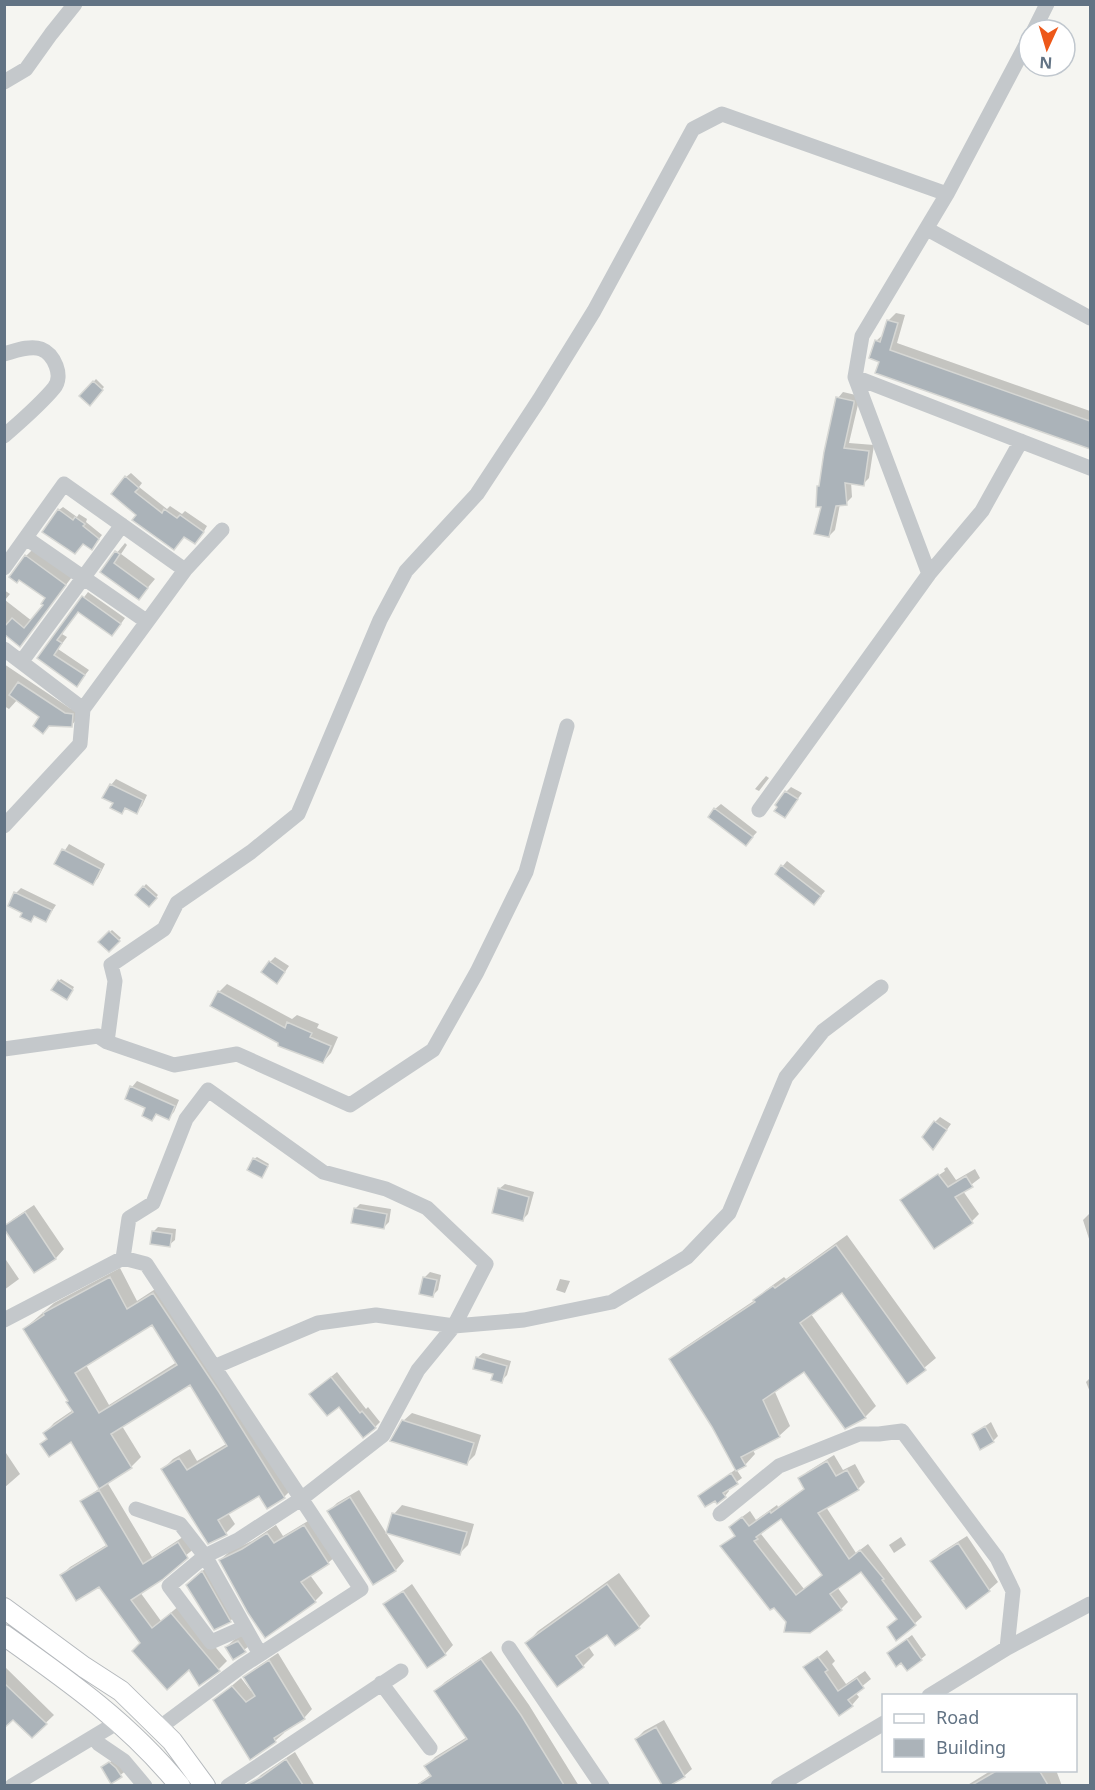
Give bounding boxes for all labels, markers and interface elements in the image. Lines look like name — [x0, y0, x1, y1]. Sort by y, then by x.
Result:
north arrow — [1017, 18, 1077, 78]
text: N — [1039, 52, 1053, 74]
legend — [882, 1694, 1077, 1772]
text: Road — [936, 1705, 979, 1729]
text: Building — [936, 1735, 1006, 1759]

